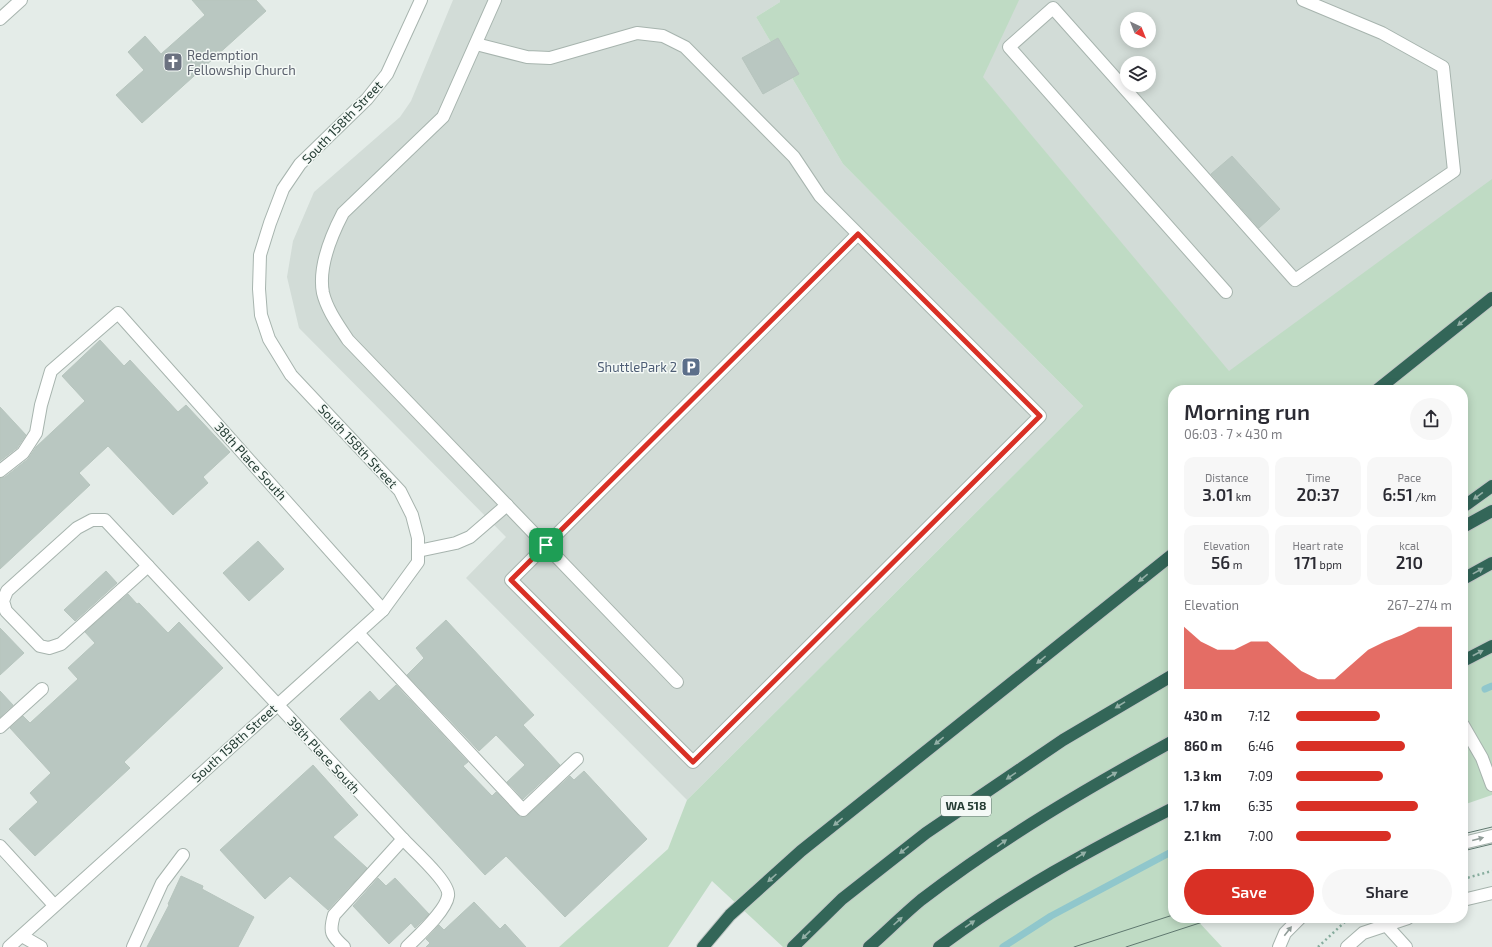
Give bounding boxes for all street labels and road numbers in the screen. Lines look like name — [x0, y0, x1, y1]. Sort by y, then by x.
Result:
street label: South 158th Street — [298, 77, 386, 167]
street label: South 158th Street — [315, 401, 401, 491]
street label: 38th Place South — [212, 419, 290, 503]
street label: South 158th Street — [188, 701, 280, 785]
street label: 39th Place South — [284, 713, 364, 797]
road number: WA 518 — [941, 796, 991, 816]

